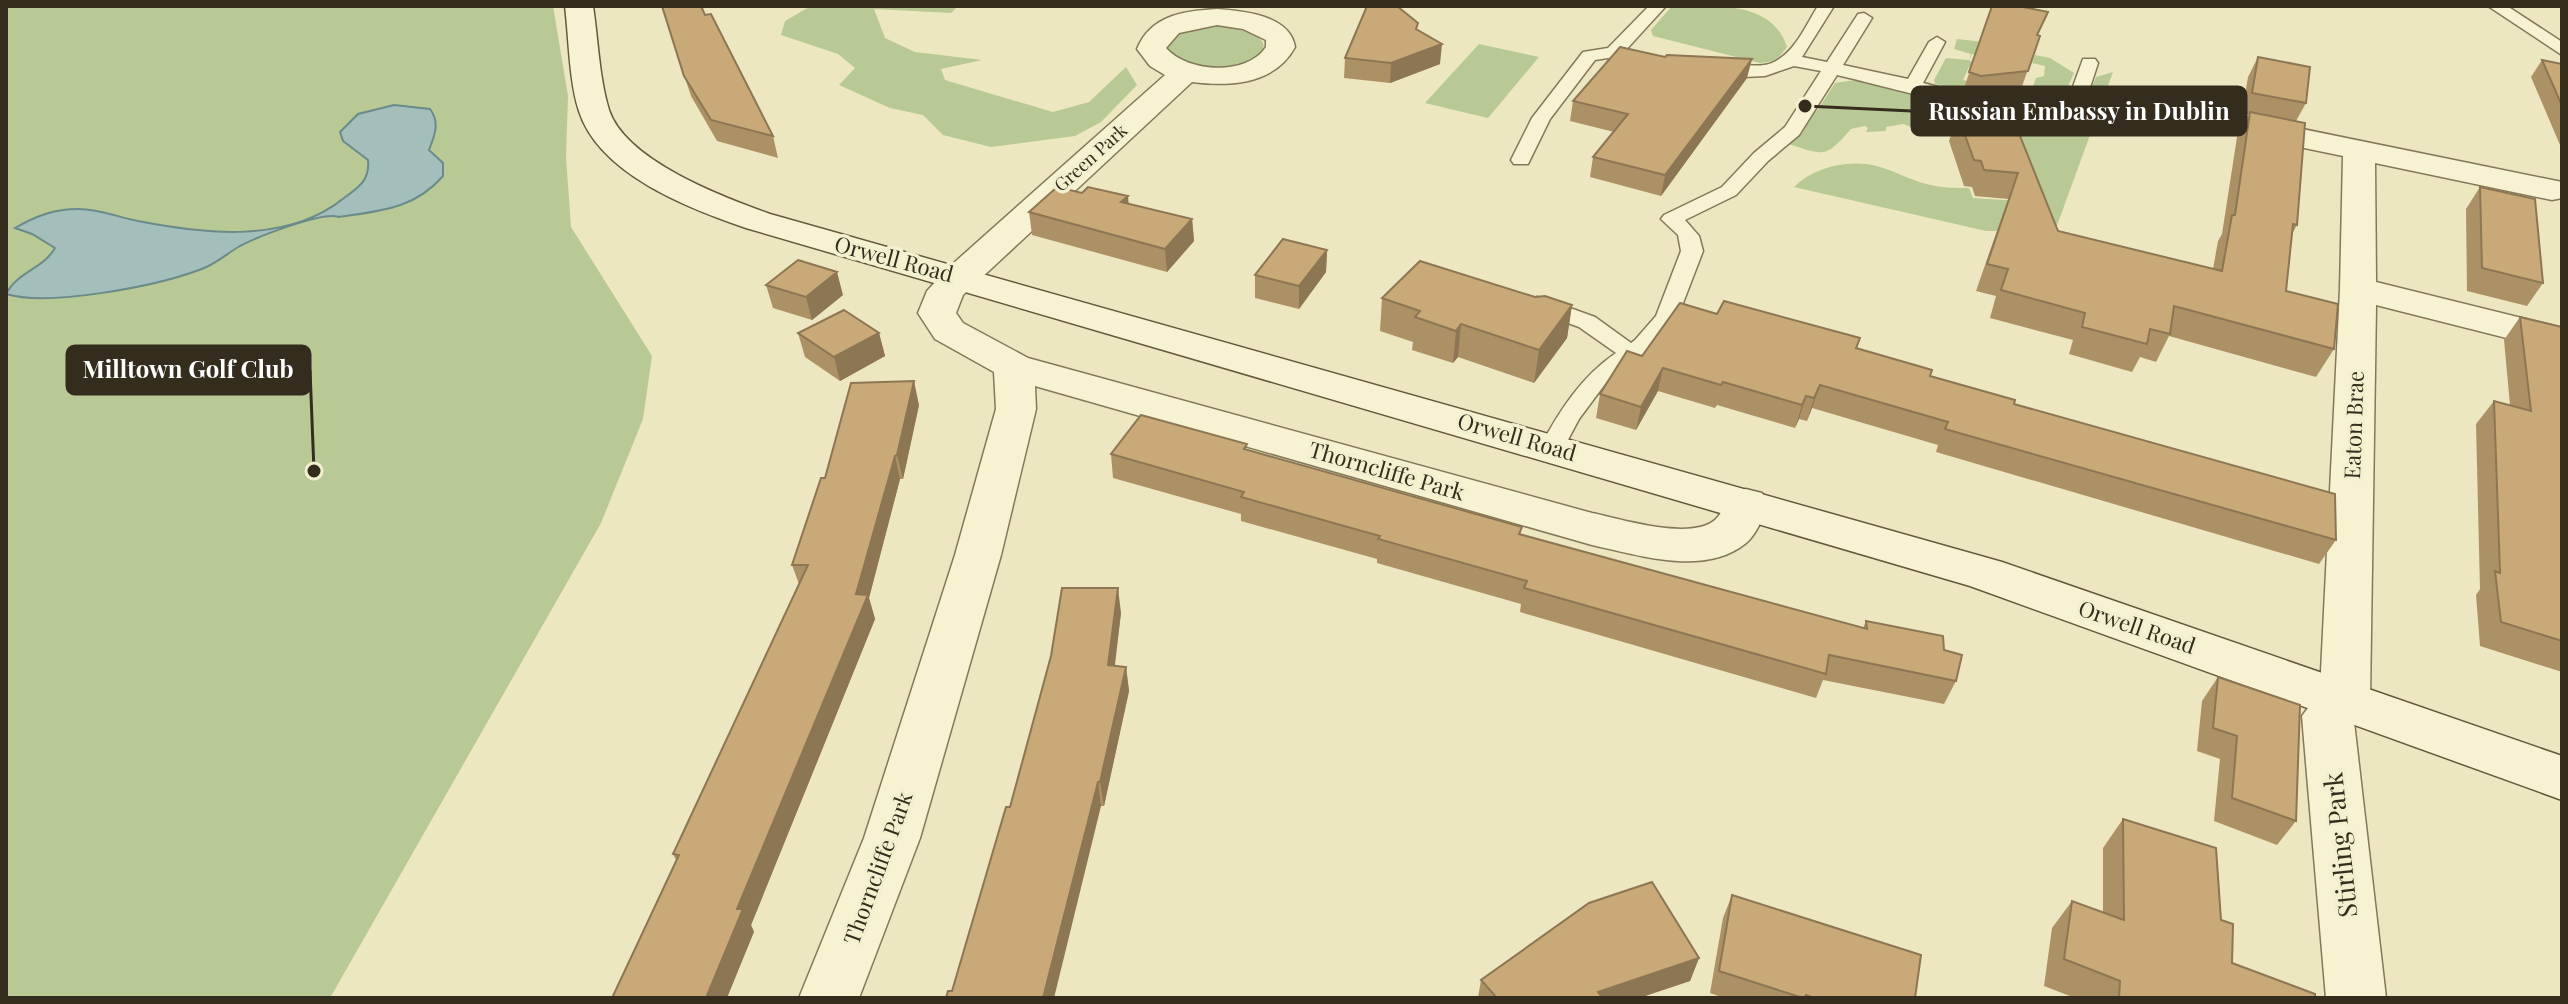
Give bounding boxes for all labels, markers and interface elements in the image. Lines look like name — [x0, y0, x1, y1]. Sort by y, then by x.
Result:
callout: Russian Embassy in Dublin — [1912, 87, 2246, 135]
text: Russian Embassy in Dublin — [1928, 94, 2230, 126]
street label: Green Park — [1049, 118, 1132, 197]
street label: Orwell Road — [831, 228, 957, 288]
callout: Milltown Golf Club — [67, 346, 310, 394]
text: Milltown Golf Club — [82, 352, 294, 384]
street label: Eaton Brae — [2336, 370, 2370, 480]
street label: Orwell Road — [1454, 405, 1580, 467]
street label: Thorncliffe Park — [1306, 433, 1469, 507]
street label: Orwell Road — [2075, 592, 2200, 660]
street label: Stirling Park — [2314, 770, 2365, 919]
street label: Thorncliffe Park — [835, 787, 919, 948]

